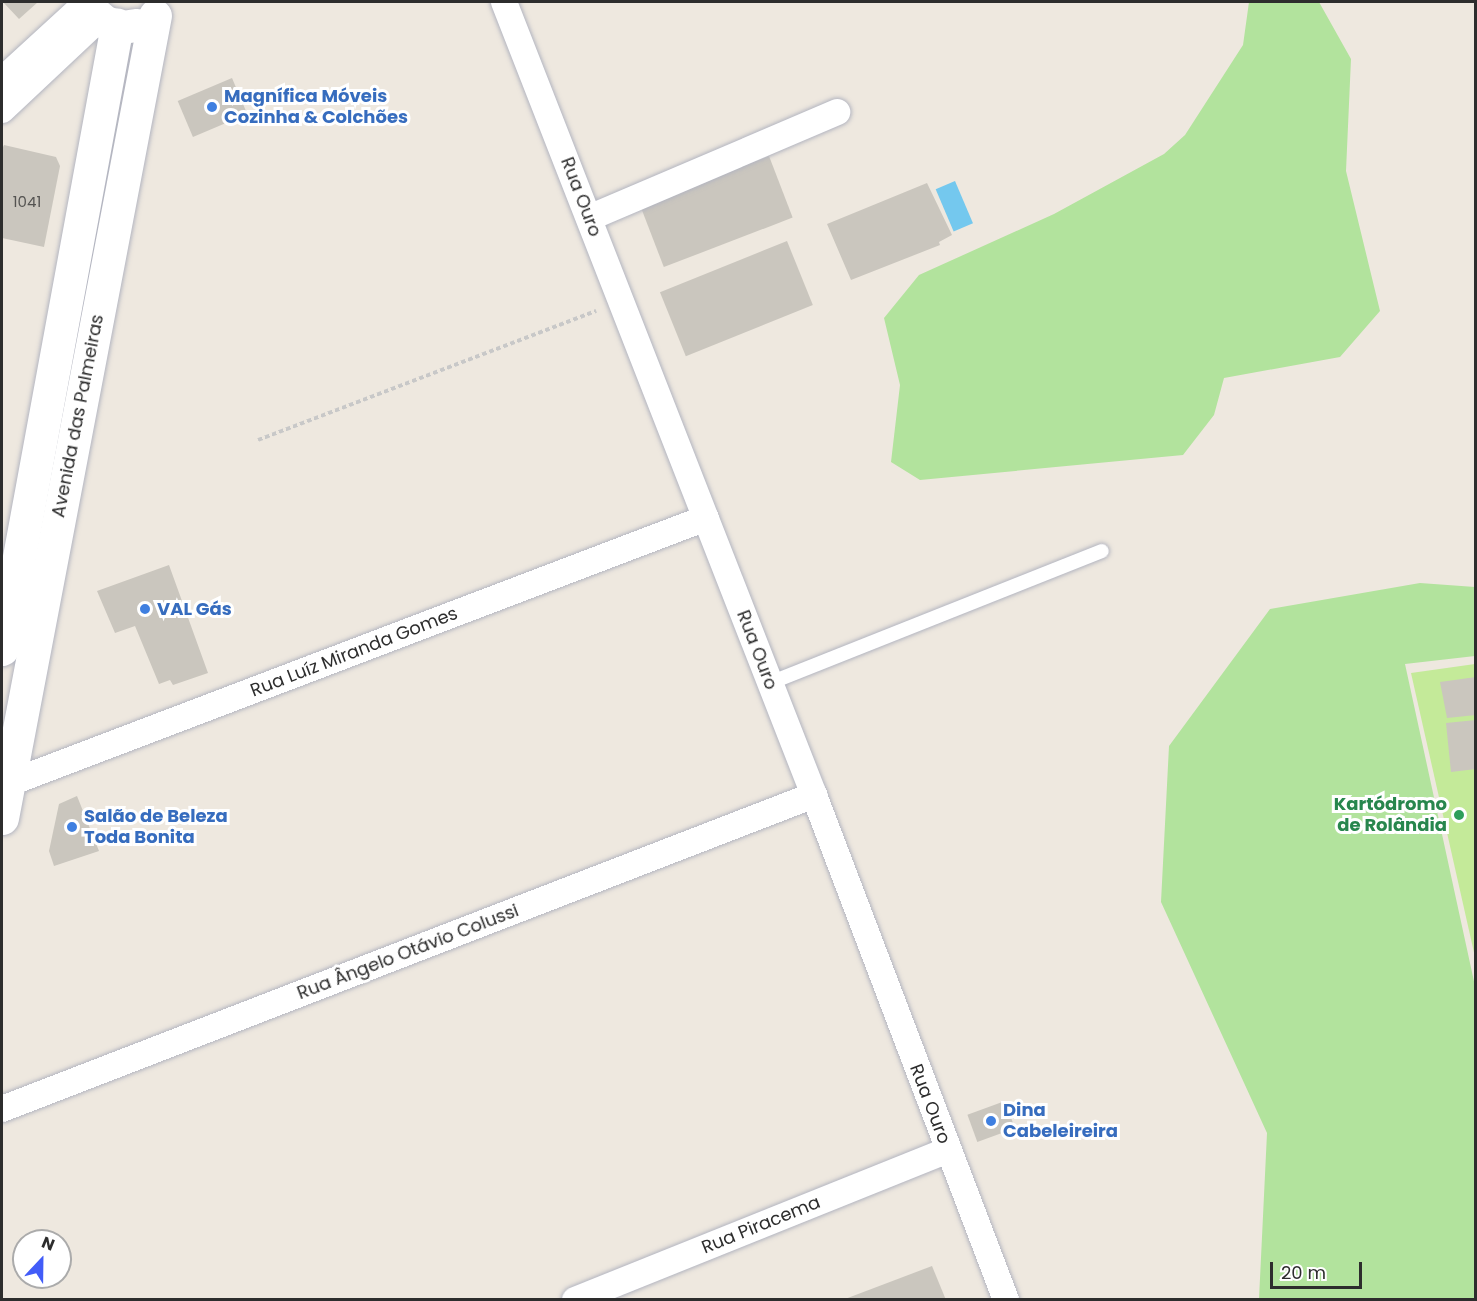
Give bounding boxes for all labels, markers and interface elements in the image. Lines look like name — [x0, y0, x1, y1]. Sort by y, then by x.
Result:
place label: Magnífica Móveis Cozinha & Colchões — [224, 86, 408, 128]
marker: Magnífica Móveis Cozinha & Colchões — [205, 100, 219, 114]
street label: Rua Ouro — [556, 154, 606, 240]
house number: 1041 — [13, 193, 41, 211]
street label: Avenida das Palmeiras — [48, 313, 108, 519]
place label: VAL Gás — [157, 598, 232, 620]
marker: VAL Gás — [138, 602, 152, 616]
street label: Rua Luíz Miranda Gomes — [247, 602, 461, 702]
street label: Rua Ouro — [732, 607, 782, 693]
place label: Kartódromo de Rolândia — [1334, 794, 1447, 836]
place label: Salão de Beleza Toda Bonita — [84, 806, 228, 848]
marker: Kartódromo de Rolândia — [1452, 808, 1466, 822]
marker: Salão de Beleza Toda Bonita — [65, 820, 79, 834]
street label: Rua Ângelo Otávio Colussi — [294, 900, 522, 1004]
street label: Rua Ouro — [905, 1061, 955, 1147]
place label: Dina Cabeleireira — [1003, 1100, 1118, 1142]
marker: Dina Cabeleireira — [984, 1114, 998, 1128]
street label: Rua Piracema — [699, 1191, 823, 1259]
north arrow — [12, 1229, 72, 1289]
text: N — [38, 1231, 58, 1257]
scale bar — [1273, 1250, 1364, 1288]
text: 20 m — [1281, 1260, 1326, 1285]

